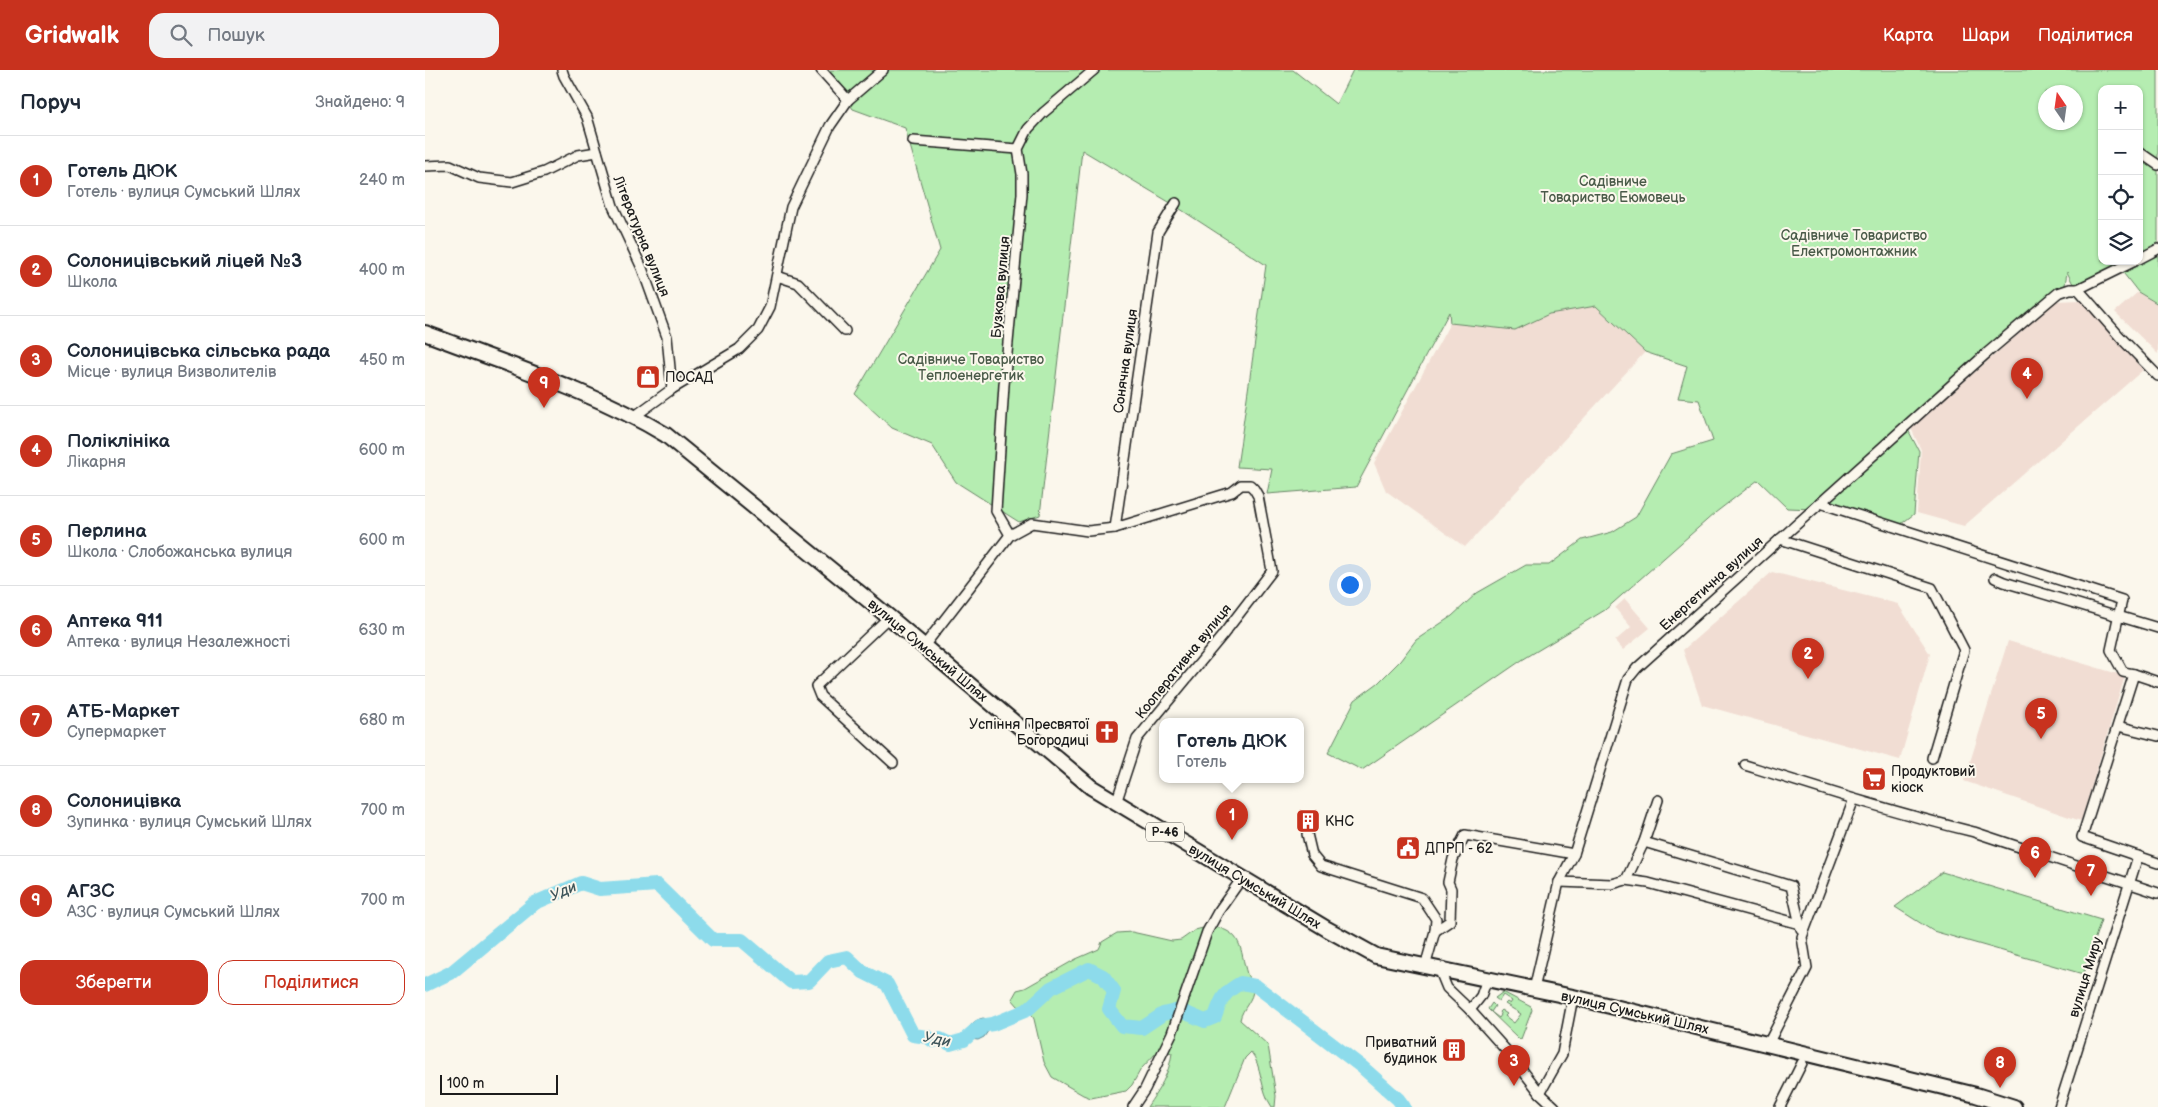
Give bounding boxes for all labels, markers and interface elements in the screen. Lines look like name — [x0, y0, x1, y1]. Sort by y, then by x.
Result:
search box — [149, 13, 499, 58]
text: Gridwalk — [25, 21, 119, 50]
icon: search — [167, 21, 195, 49]
text: Пошук — [207, 24, 265, 47]
text: Карта — [1883, 25, 1933, 46]
text: Шари — [1961, 25, 2010, 46]
text: Поділитися — [2038, 25, 2133, 46]
north arrow — [2038, 85, 2083, 130]
map controls — [2098, 85, 2143, 265]
button: + — [2098, 85, 2143, 130]
text: Поруч — [20, 90, 81, 115]
text: Знайдено: 9 — [315, 93, 405, 112]
button: − — [2098, 130, 2143, 175]
text: Готель ДЮК — [67, 160, 177, 183]
text: 1 — [33, 171, 39, 190]
text: 240 m — [359, 171, 405, 190]
street label: Літературна вулиця — [609, 172, 674, 299]
park label: Садівниче Товариство Еюмовець — [1541, 173, 1686, 206]
button: locate — [2098, 175, 2143, 220]
text: Готель · вулиця Сумський Шлях — [67, 183, 300, 202]
button: layers — [2098, 220, 2143, 265]
park label: Садівниче Товариство Електромонтажник — [1781, 227, 1927, 260]
street label: Бузкова вулиця — [988, 235, 1013, 339]
text: Солоницівський ліцей №3 — [67, 250, 302, 273]
text: 2 — [31, 261, 41, 280]
text: 400 m — [359, 261, 405, 280]
text: Школа — [67, 273, 117, 292]
street label: Сонячна вулиця — [1110, 308, 1141, 414]
text: Солоницівська сільська рада — [67, 340, 330, 363]
text: 3 — [31, 351, 41, 370]
text: 450 m — [359, 351, 405, 370]
park label: Садівниче Товариство Теплоенергетик — [898, 351, 1044, 384]
pin: 4 — [2011, 358, 2043, 399]
text: Місце · вулиця Визволителів — [67, 363, 276, 382]
shop icon: ПОСАД — [635, 364, 661, 390]
pin: 9 — [528, 367, 560, 408]
place label: ПОСАД — [665, 369, 713, 386]
text: Поліклініка — [67, 430, 170, 453]
text: 4 — [31, 441, 41, 460]
text: 600 m — [359, 441, 405, 460]
text: Лікарня — [67, 453, 126, 472]
text: Перлина — [67, 520, 146, 543]
text: 5 — [31, 531, 41, 550]
text: 600 m — [359, 531, 405, 550]
street label: Енергетична вулиця — [1656, 532, 1767, 634]
text: Школа · Слобожанська вулиця — [67, 543, 292, 562]
your location — [1337, 572, 1363, 598]
street label: вулиця Сумський Шлях — [864, 595, 991, 706]
street label: Кооперативна вулиця — [1132, 600, 1235, 722]
text: Аптека 911 — [67, 610, 163, 633]
text: 6 — [31, 621, 41, 640]
text: 630 m — [358, 621, 405, 640]
text: Аптека · вулиця Незалежності — [67, 633, 291, 652]
pin: 2 — [1792, 638, 1824, 679]
pin: 5 — [2025, 698, 2057, 739]
text: АТБ-Маркет — [67, 700, 180, 723]
text: 7 — [32, 711, 40, 730]
text: 680 m — [359, 711, 405, 730]
place label: Успіння Пресвятої Богородиці — [969, 716, 1090, 749]
popup — [1159, 718, 1304, 783]
church icon: Успіння Пресвятої Богородиці — [1094, 719, 1120, 745]
text: Супермаркет — [67, 723, 166, 742]
text: Готель ДЮК — [1176, 730, 1287, 753]
text: Готель — [1176, 753, 1227, 772]
place label: Продуктовий кіоск — [1891, 763, 1975, 796]
supermarket icon: Продуктовий кіоск — [1861, 766, 1887, 792]
text: Солоницівка — [67, 790, 181, 813]
pin: 1 — [1216, 799, 1248, 840]
text: 8 — [31, 801, 41, 820]
text: 700 m — [361, 801, 405, 820]
building icon: КНС — [1295, 808, 1321, 834]
text: Зупинка · вулиця Сумський Шлях — [67, 813, 312, 832]
place label: КНС — [1325, 813, 1354, 830]
road number: Р-46 — [1146, 822, 1184, 842]
public building icon: ДПРП - 62 — [1395, 835, 1421, 861]
pin: 6 — [2019, 837, 2051, 878]
street label: вулиця Сумський Шлях — [1186, 840, 1324, 933]
place label: ДПРП - 62 — [1425, 840, 1494, 857]
pin: 7 — [2075, 855, 2107, 896]
water label: Уди — [547, 877, 580, 906]
text: АГЗС — [67, 880, 114, 903]
text: 9 — [31, 891, 41, 910]
text: 700 m — [361, 891, 405, 910]
text: АЗС · вулиця Сумський Шлях — [67, 903, 280, 922]
street label: вулиця Миру — [2065, 934, 2106, 1019]
button: Зберегти — [20, 960, 208, 1005]
button: Поділитися — [218, 960, 405, 1005]
street label: вулиця Сумський Шлях — [1559, 987, 1711, 1038]
water label: Уди — [922, 1028, 953, 1052]
place label: Приватний будинок — [1365, 1034, 1438, 1067]
building icon: Приватний будинок — [1441, 1037, 1467, 1063]
pin: 3 — [1498, 1045, 1530, 1086]
pin: 8 — [1984, 1047, 2016, 1088]
scale bar — [440, 1072, 557, 1095]
text: 100 m — [447, 1075, 484, 1092]

